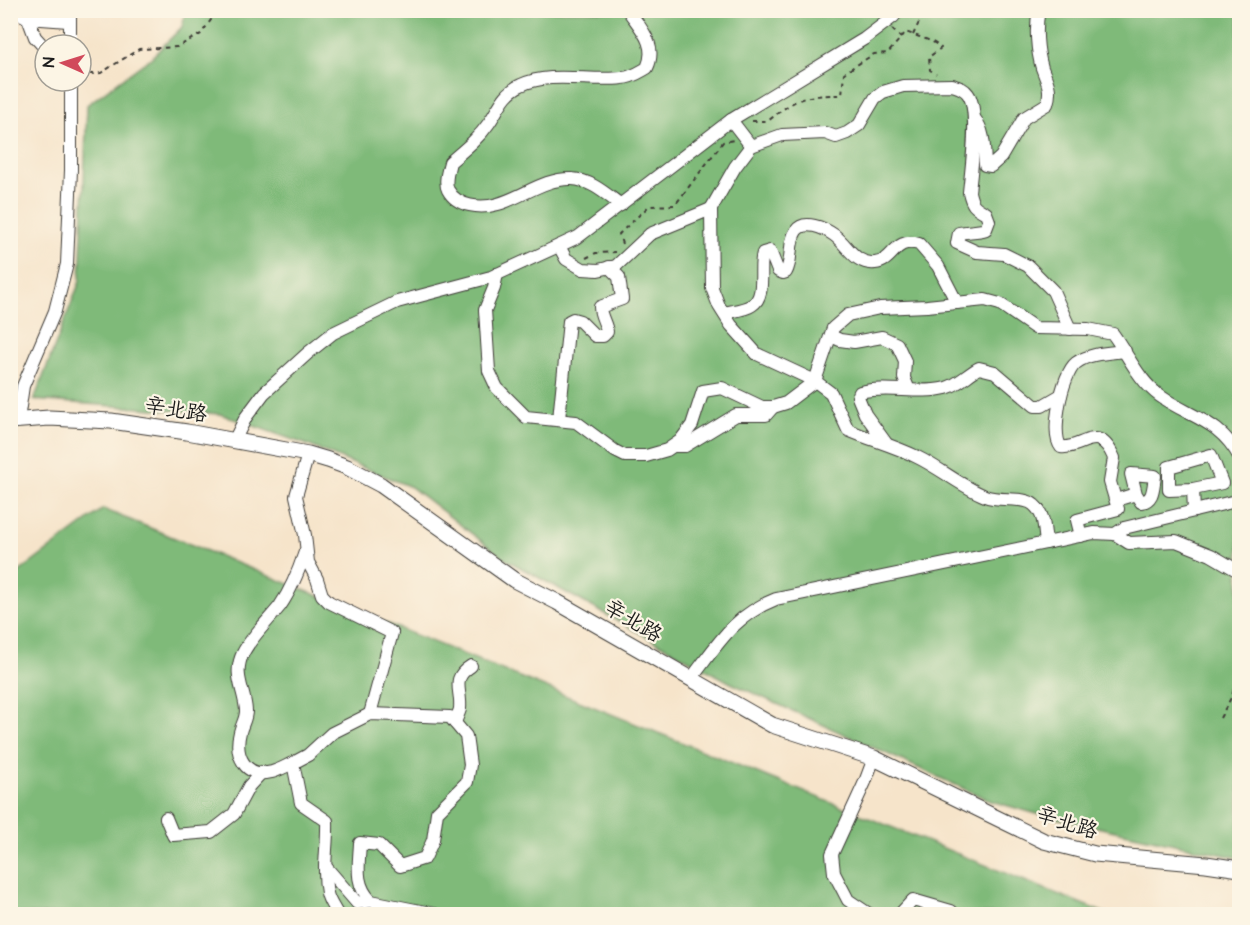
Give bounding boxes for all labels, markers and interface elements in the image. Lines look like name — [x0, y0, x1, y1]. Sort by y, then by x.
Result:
north arrow — [33, 33, 93, 93]
text: N — [38, 57, 60, 68]
street label: 辛北路 — [143, 391, 209, 429]
street label: 辛北路 — [598, 593, 668, 649]
street label: 辛北路 — [1033, 800, 1101, 846]

